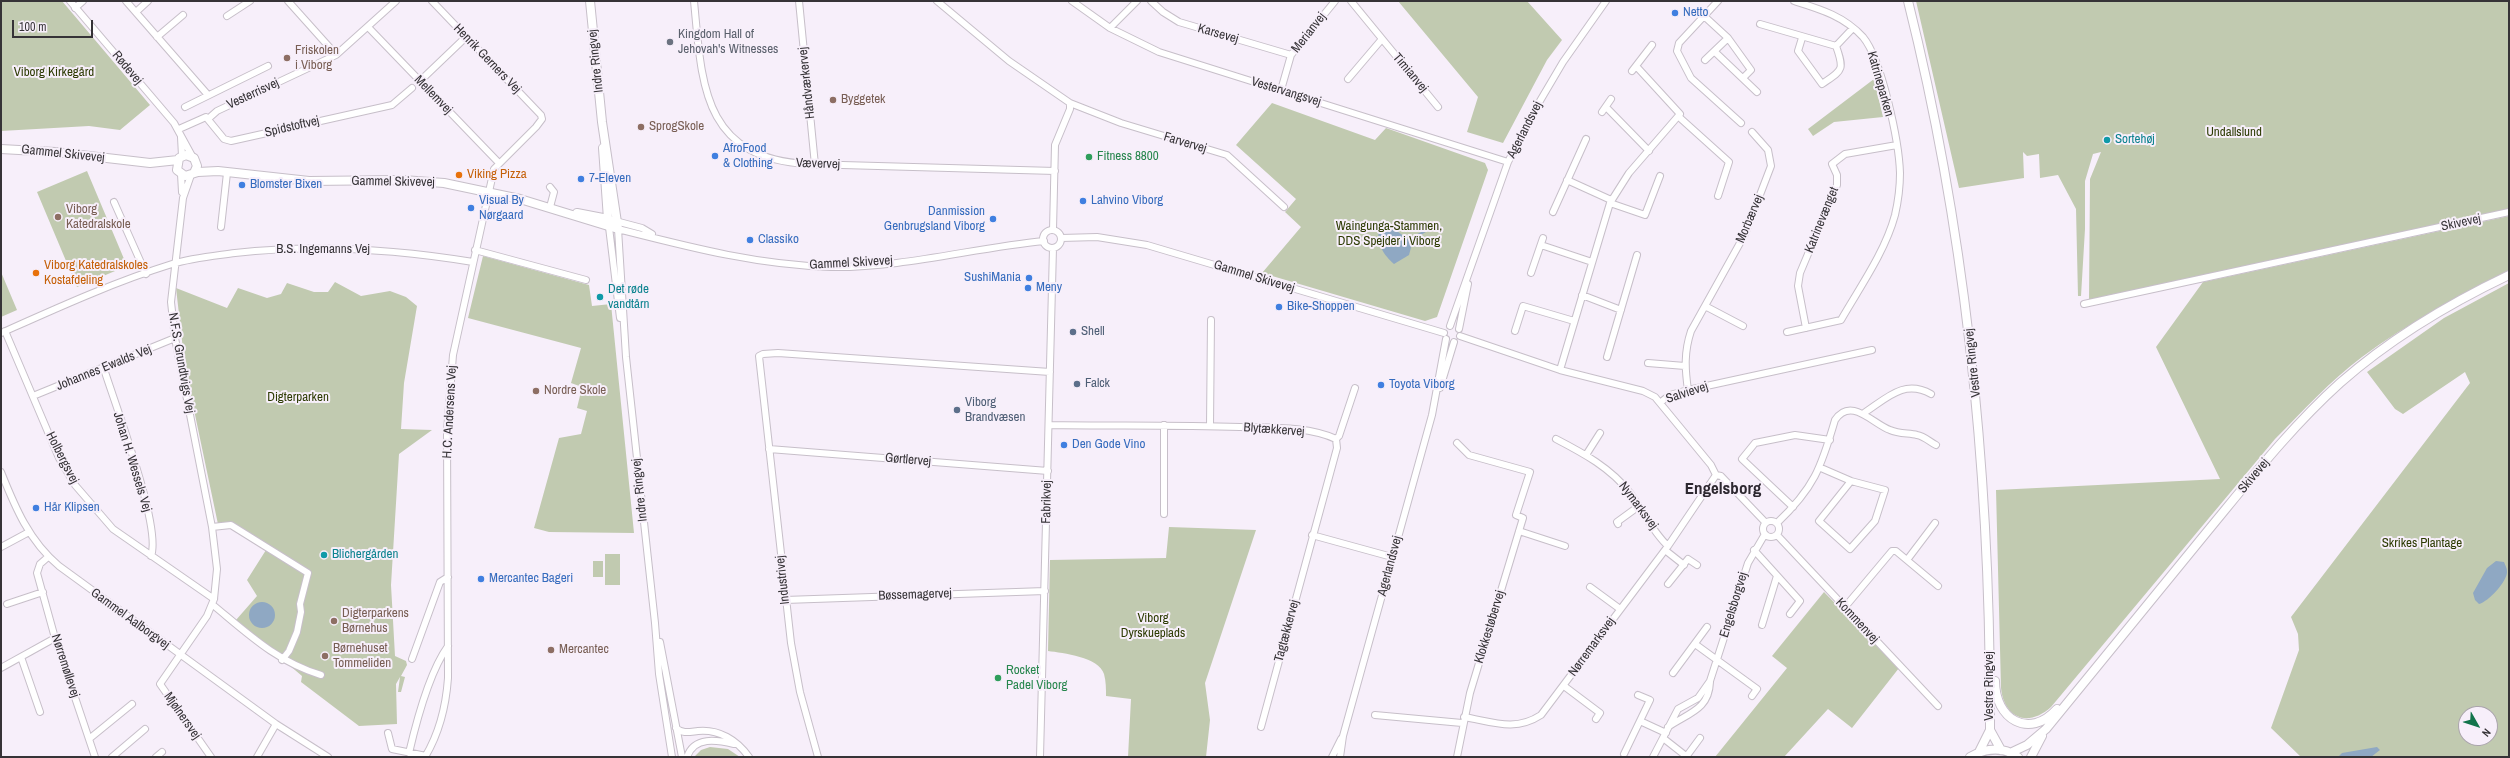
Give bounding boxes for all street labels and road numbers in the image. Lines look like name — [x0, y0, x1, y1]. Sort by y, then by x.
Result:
street label: Merianvej — [1288, 10, 1330, 56]
street label: Henrik Gerners Vej — [450, 21, 524, 97]
street label: Karsevej — [1196, 21, 1240, 47]
street label: Indre Ringvej — [585, 29, 607, 93]
street label: Håndværkervej — [795, 46, 819, 120]
street label: Rødevej — [108, 48, 146, 88]
street label: Timianvej — [1389, 50, 1431, 96]
street label: Katrineparken — [1863, 50, 1897, 118]
street label: Mellemvej — [411, 72, 455, 118]
street label: Vestervangsvej — [1249, 74, 1323, 110]
street label: Vesterrisvej — [224, 75, 282, 113]
street label: Agerlandsvej — [1504, 99, 1546, 161]
street label: Spidstoftvej — [263, 113, 321, 141]
street label: Farvervej — [1162, 129, 1208, 157]
street label: Gammel Skivevej — [21, 142, 105, 166]
street label: Vævervej — [796, 155, 840, 173]
street label: Gammel Skivevej — [351, 173, 435, 191]
street label: Katrinevænget — [1802, 185, 1842, 255]
street label: Morbærvej — [1733, 193, 1767, 245]
street label: Skivevej — [2440, 211, 2482, 235]
street label: B.S. Ingemanns Vej — [276, 242, 370, 258]
street label: Gammel Skivevej — [809, 253, 893, 273]
street label: Gammel Skivevej — [1212, 257, 1296, 297]
street label: N.F.S. Grundtvigs Vej — [164, 311, 198, 415]
street label: Vestre Ringvej — [1962, 328, 1984, 398]
street label: Johannes Ewalds Vej — [54, 342, 154, 394]
street label: H.C. Andersens Vej — [440, 365, 460, 459]
street label: Salvievej — [1664, 379, 1710, 407]
street label: Johan H. Wessels Vej — [109, 410, 155, 514]
street label: Blytækkervej — [1243, 420, 1305, 440]
street label: Holbergsvej — [42, 429, 82, 487]
street label: Gørtlervej — [884, 450, 932, 470]
street label: Skivevej — [2235, 456, 2273, 496]
street label: Indre Ringvej — [629, 458, 651, 522]
street label: Nymarksvej — [1615, 479, 1661, 533]
street label: Fabrikvej — [1039, 480, 1055, 524]
street label: Agerlandsvej — [1374, 534, 1406, 598]
street label: Industrivej — [773, 555, 793, 605]
street label: Engelsborgvej — [1717, 570, 1751, 640]
street label: Gammel Aalborgvej — [88, 585, 172, 653]
street label: Bøssemagervej — [878, 586, 952, 604]
street label: Klokkestøbervej — [1472, 589, 1508, 665]
street label: Kommenvej — [1832, 595, 1882, 647]
street label: Tagtækkervej — [1271, 598, 1303, 664]
street label: Nørremarksvej — [1565, 614, 1619, 680]
street label: Nørremøllevej — [47, 632, 83, 700]
street label: Vestre Ringvej — [1982, 651, 1998, 721]
street label: Mjølnersvej — [160, 689, 204, 743]

